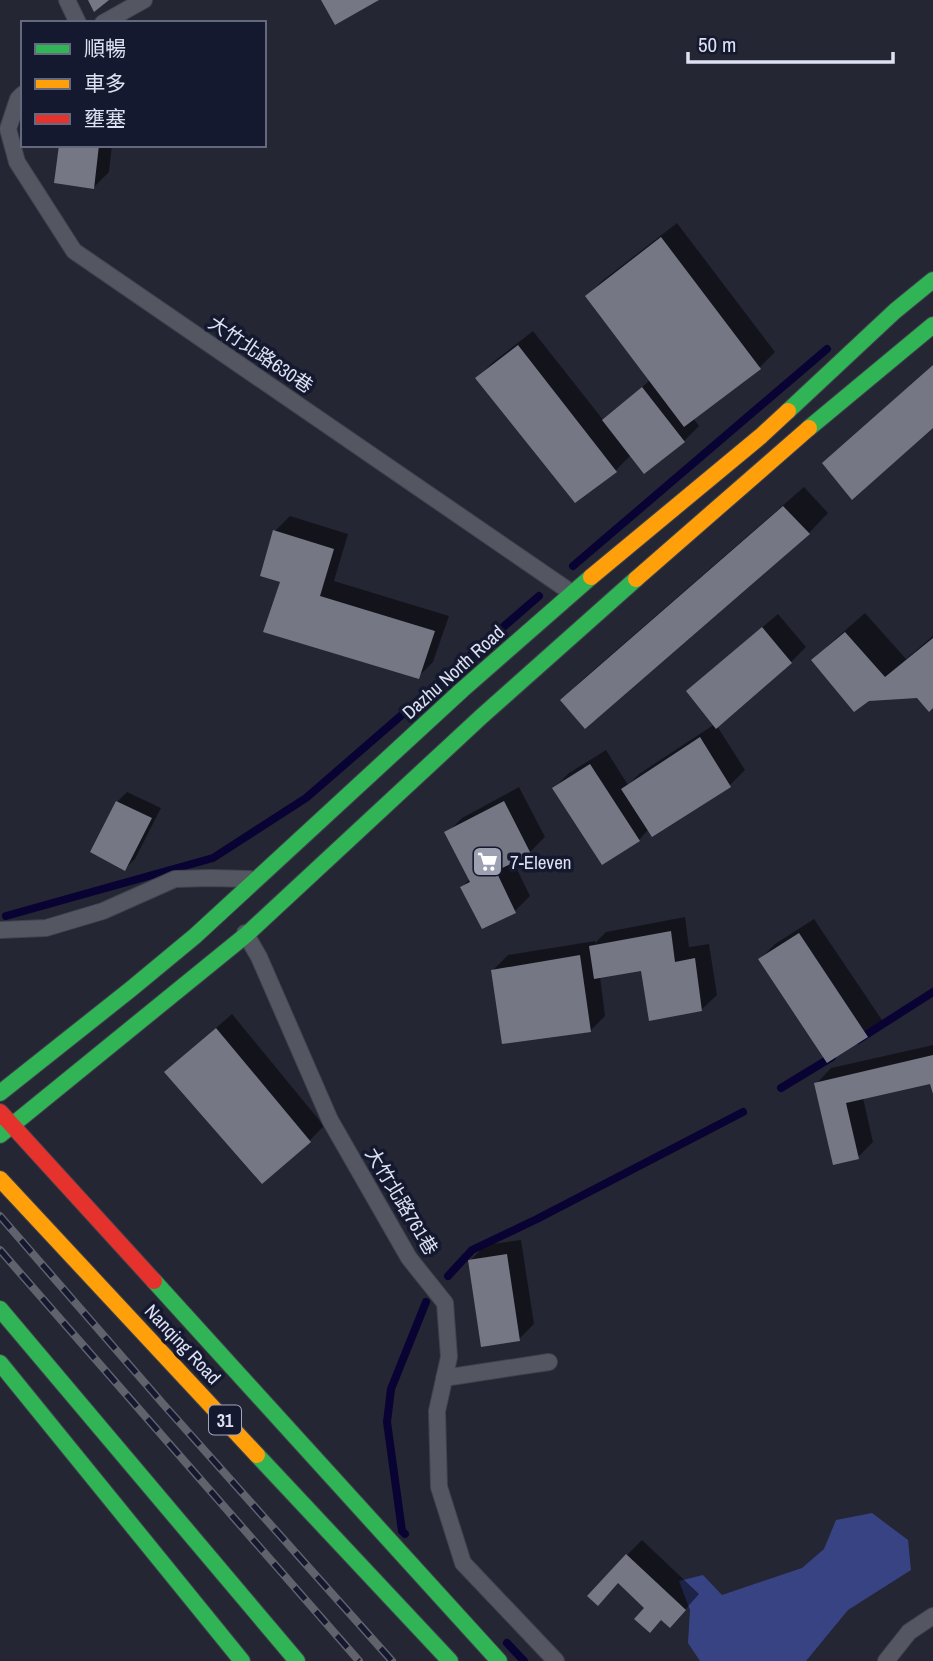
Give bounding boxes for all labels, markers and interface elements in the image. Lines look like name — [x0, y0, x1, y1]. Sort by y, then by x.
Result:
legend — [21, 21, 266, 147]
scale bar — [688, 21, 893, 65]
text: 50 m — [698, 30, 736, 59]
text: 順暢 — [84, 34, 126, 63]
text: 車多 — [84, 69, 126, 98]
text: 壅塞 — [84, 104, 126, 133]
street label: 大竹北路630巷 — [204, 309, 318, 399]
street label: Dazhu North Road — [396, 619, 510, 725]
supermarket icon: 7-Eleven — [470, 845, 504, 879]
place label: 7-Eleven — [510, 849, 571, 875]
street label: 大竹北路761巷 — [360, 1142, 444, 1260]
street label: Nanqing Road — [139, 1298, 227, 1390]
road number: 31 — [209, 1406, 241, 1434]

